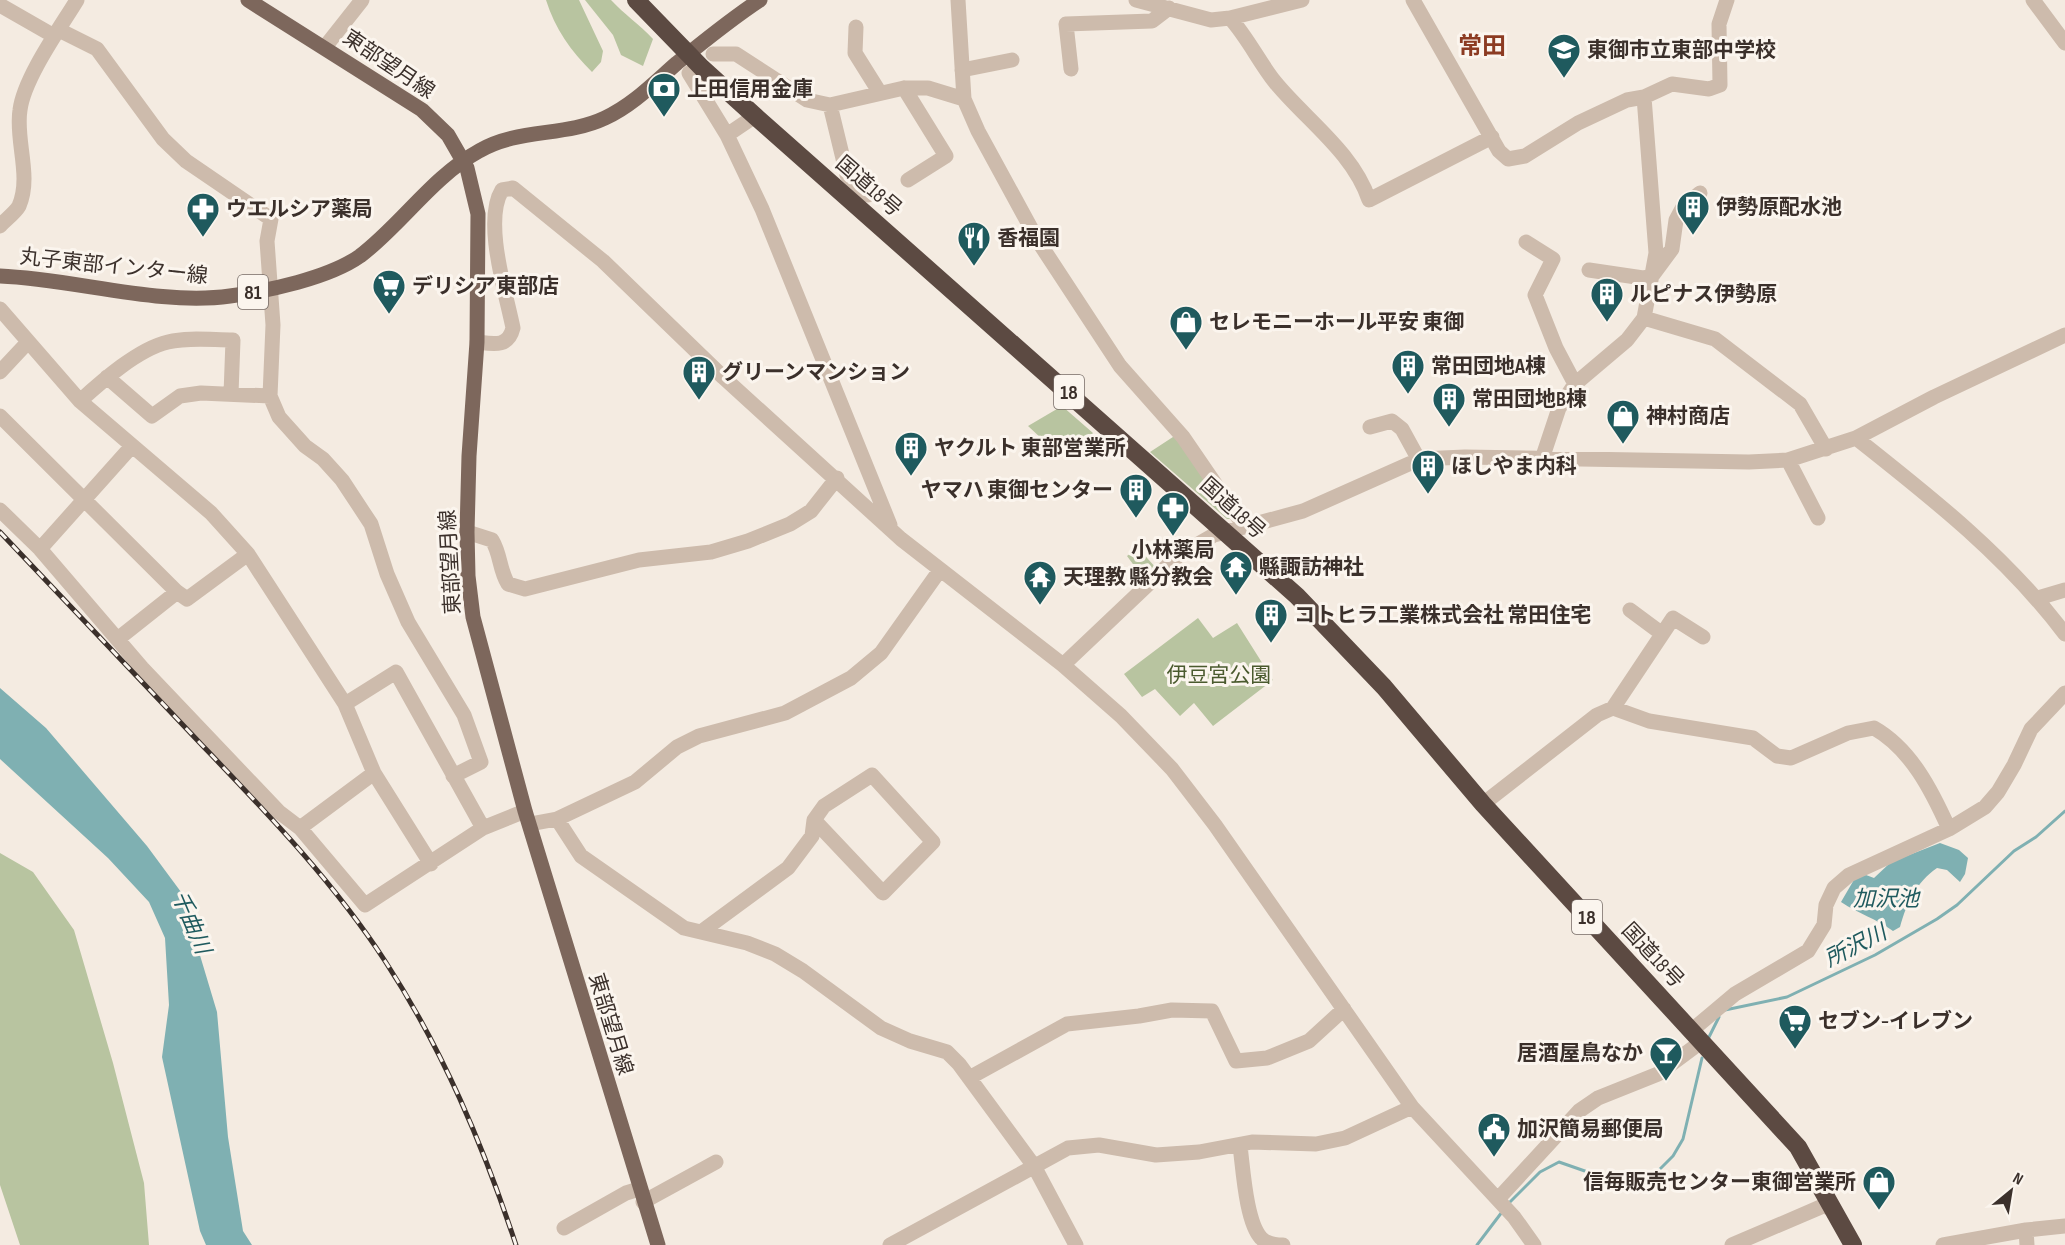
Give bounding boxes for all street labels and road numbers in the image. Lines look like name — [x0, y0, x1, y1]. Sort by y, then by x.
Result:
street label: 東部望月線 — [338, 25, 439, 104]
street label: 国道18号 — [830, 151, 907, 222]
street label: 丸子東部インター線 — [19, 244, 209, 289]
road number: 81 — [238, 275, 268, 309]
road number: 18 — [1054, 375, 1084, 409]
street label: 国道18号 — [1195, 472, 1271, 544]
street label: 東部望月線 — [435, 509, 466, 615]
road number: 18 — [1572, 900, 1602, 934]
street label: 国道18号 — [1616, 918, 1689, 993]
street label: 東部望月線 — [583, 970, 638, 1078]

